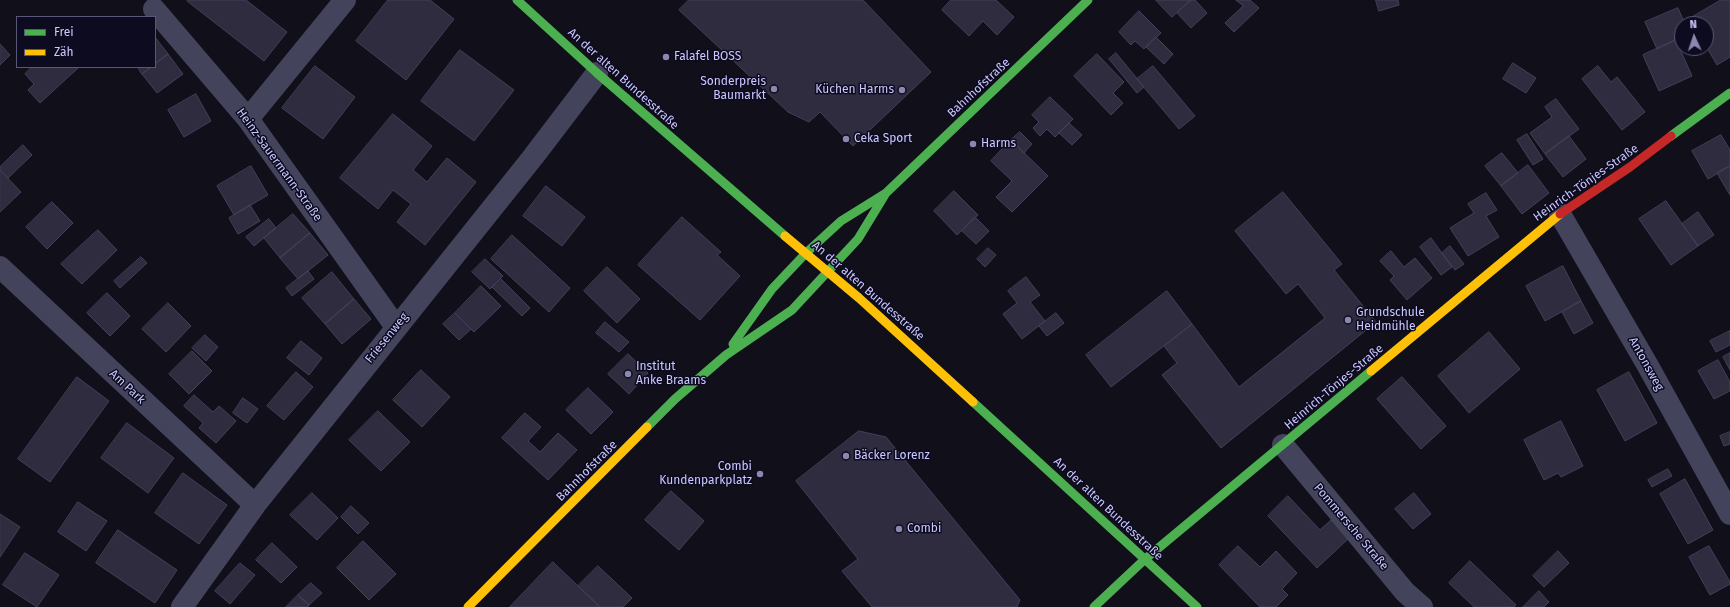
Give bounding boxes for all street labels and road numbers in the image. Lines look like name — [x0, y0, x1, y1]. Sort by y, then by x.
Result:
street label: An der alten Bundesstraße — [565, 25, 681, 133]
street label: Bahnhofstraße — [945, 55, 1013, 121]
street label: Heinz-Sauermann-Straße — [233, 106, 325, 224]
street label: Heinrich-Tönjes-Straße — [1531, 141, 1641, 225]
street label: An der alten Bundesstraße — [809, 238, 927, 344]
street label: Friesenweg — [362, 310, 412, 366]
street label: Antonsweg — [1625, 335, 1667, 393]
street label: Heinrich-Tönjes-Straße — [1282, 341, 1386, 433]
street label: Am Park — [106, 367, 148, 407]
street label: Bahnhofstraße — [554, 438, 620, 504]
street label: An der alten Bundesstraße — [1050, 455, 1166, 563]
street label: Pommersche Straße — [1311, 481, 1391, 573]

